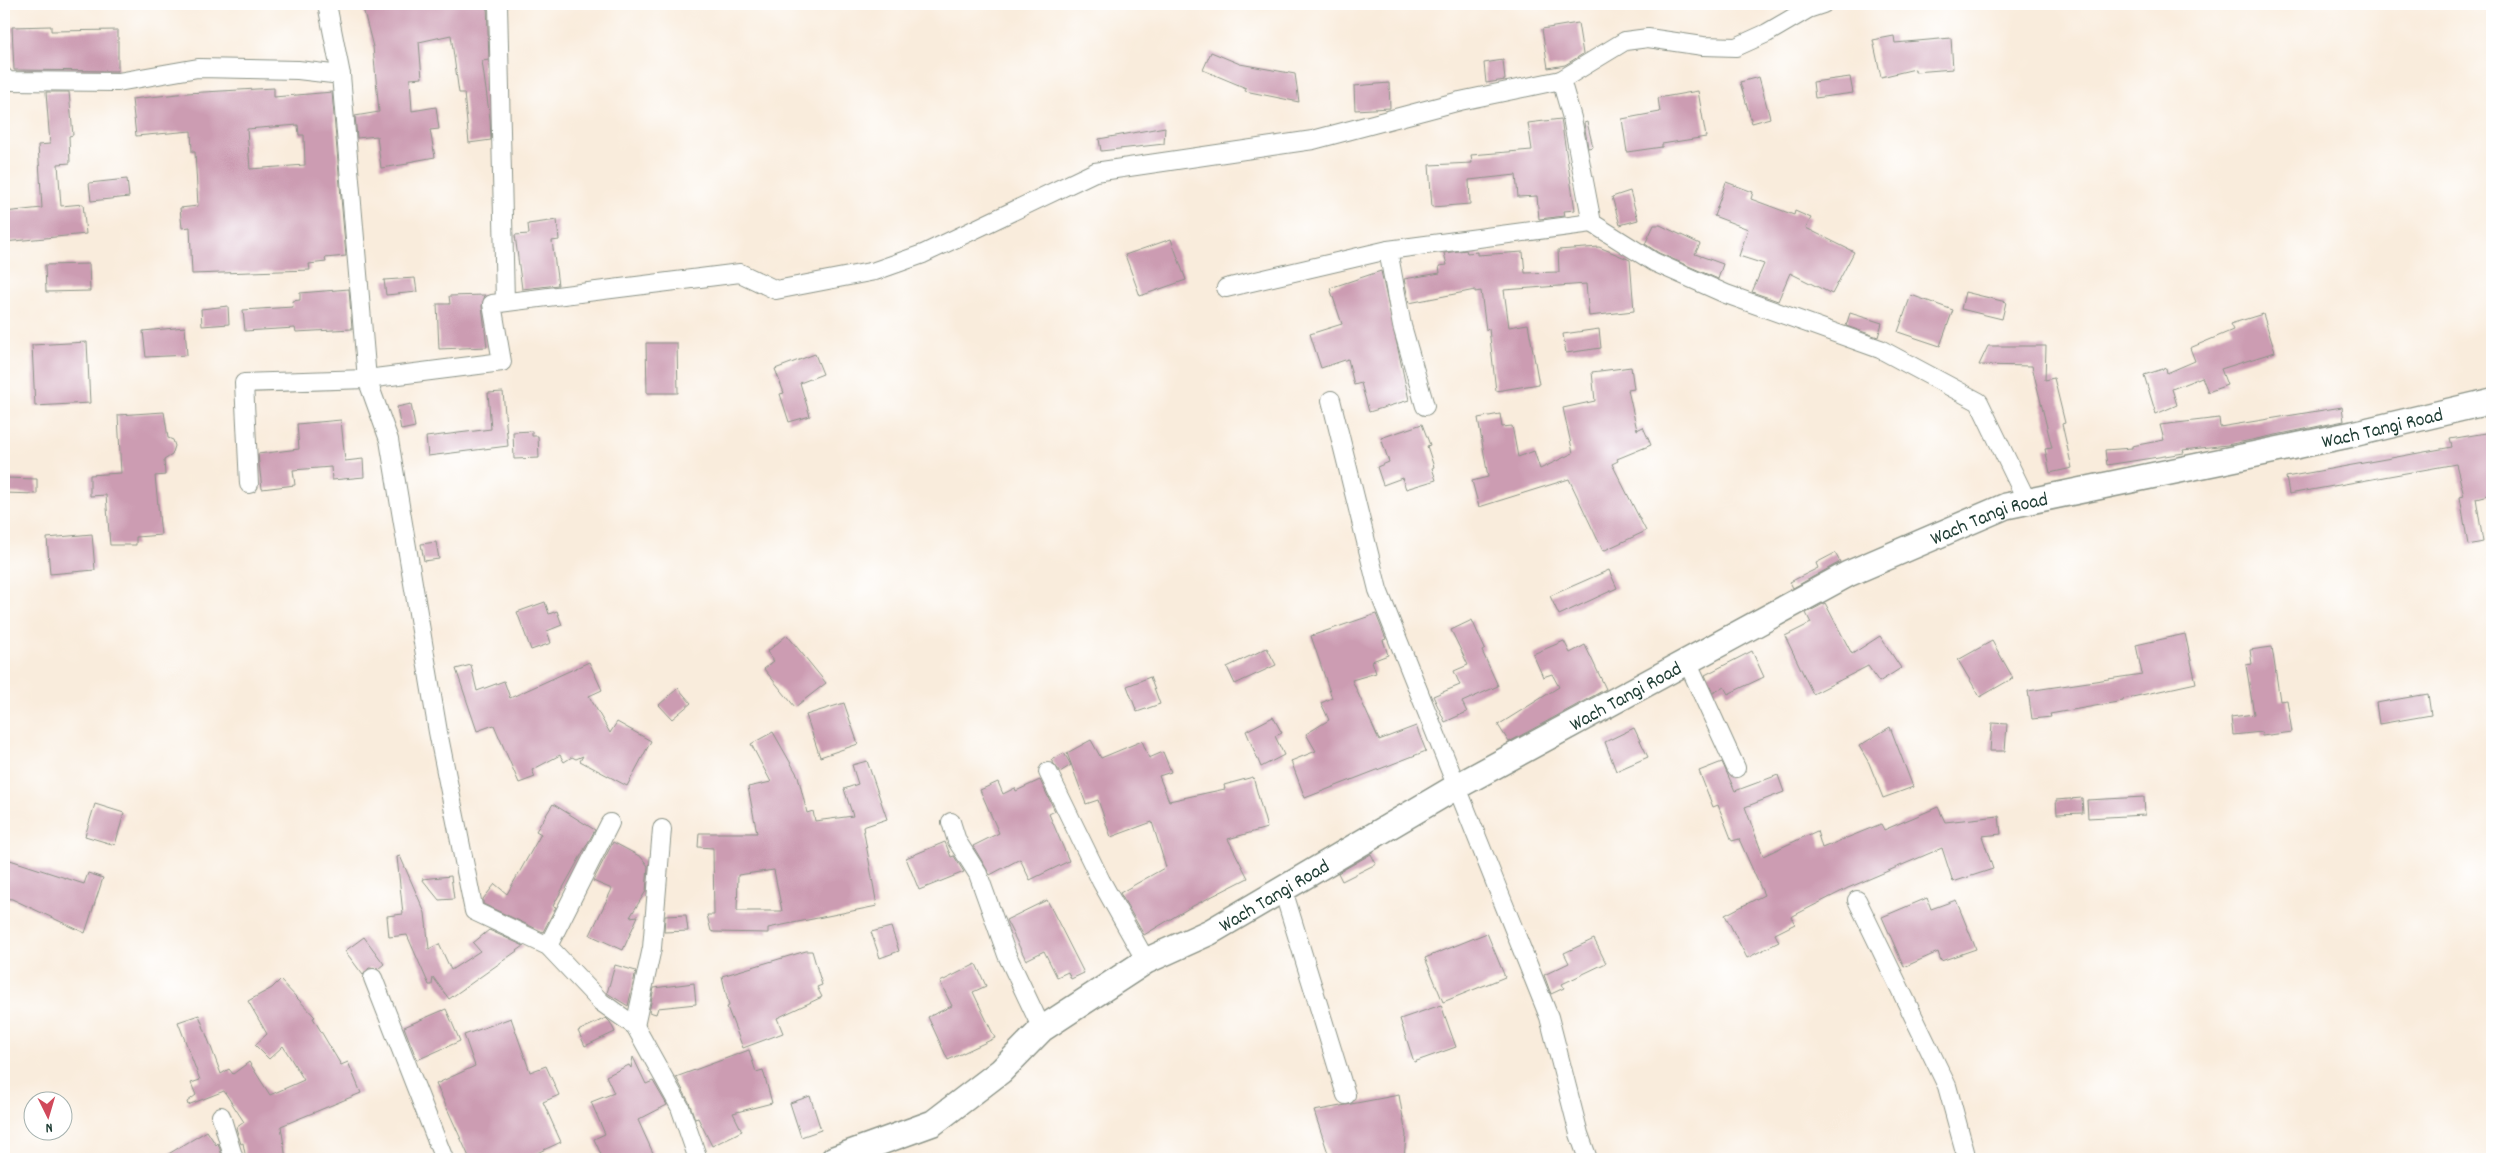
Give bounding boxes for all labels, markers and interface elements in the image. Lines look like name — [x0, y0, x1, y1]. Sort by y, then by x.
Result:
street label: Wach Tangi Road — [2319, 402, 2446, 457]
street label: Wach Tangi Road — [1927, 487, 2051, 554]
street label: Wach Tangi Road — [1565, 656, 1687, 740]
street label: Wach Tangi Road — [1215, 854, 1336, 941]
north arrow — [22, 1090, 72, 1140]
text: N — [45, 1117, 53, 1137]

